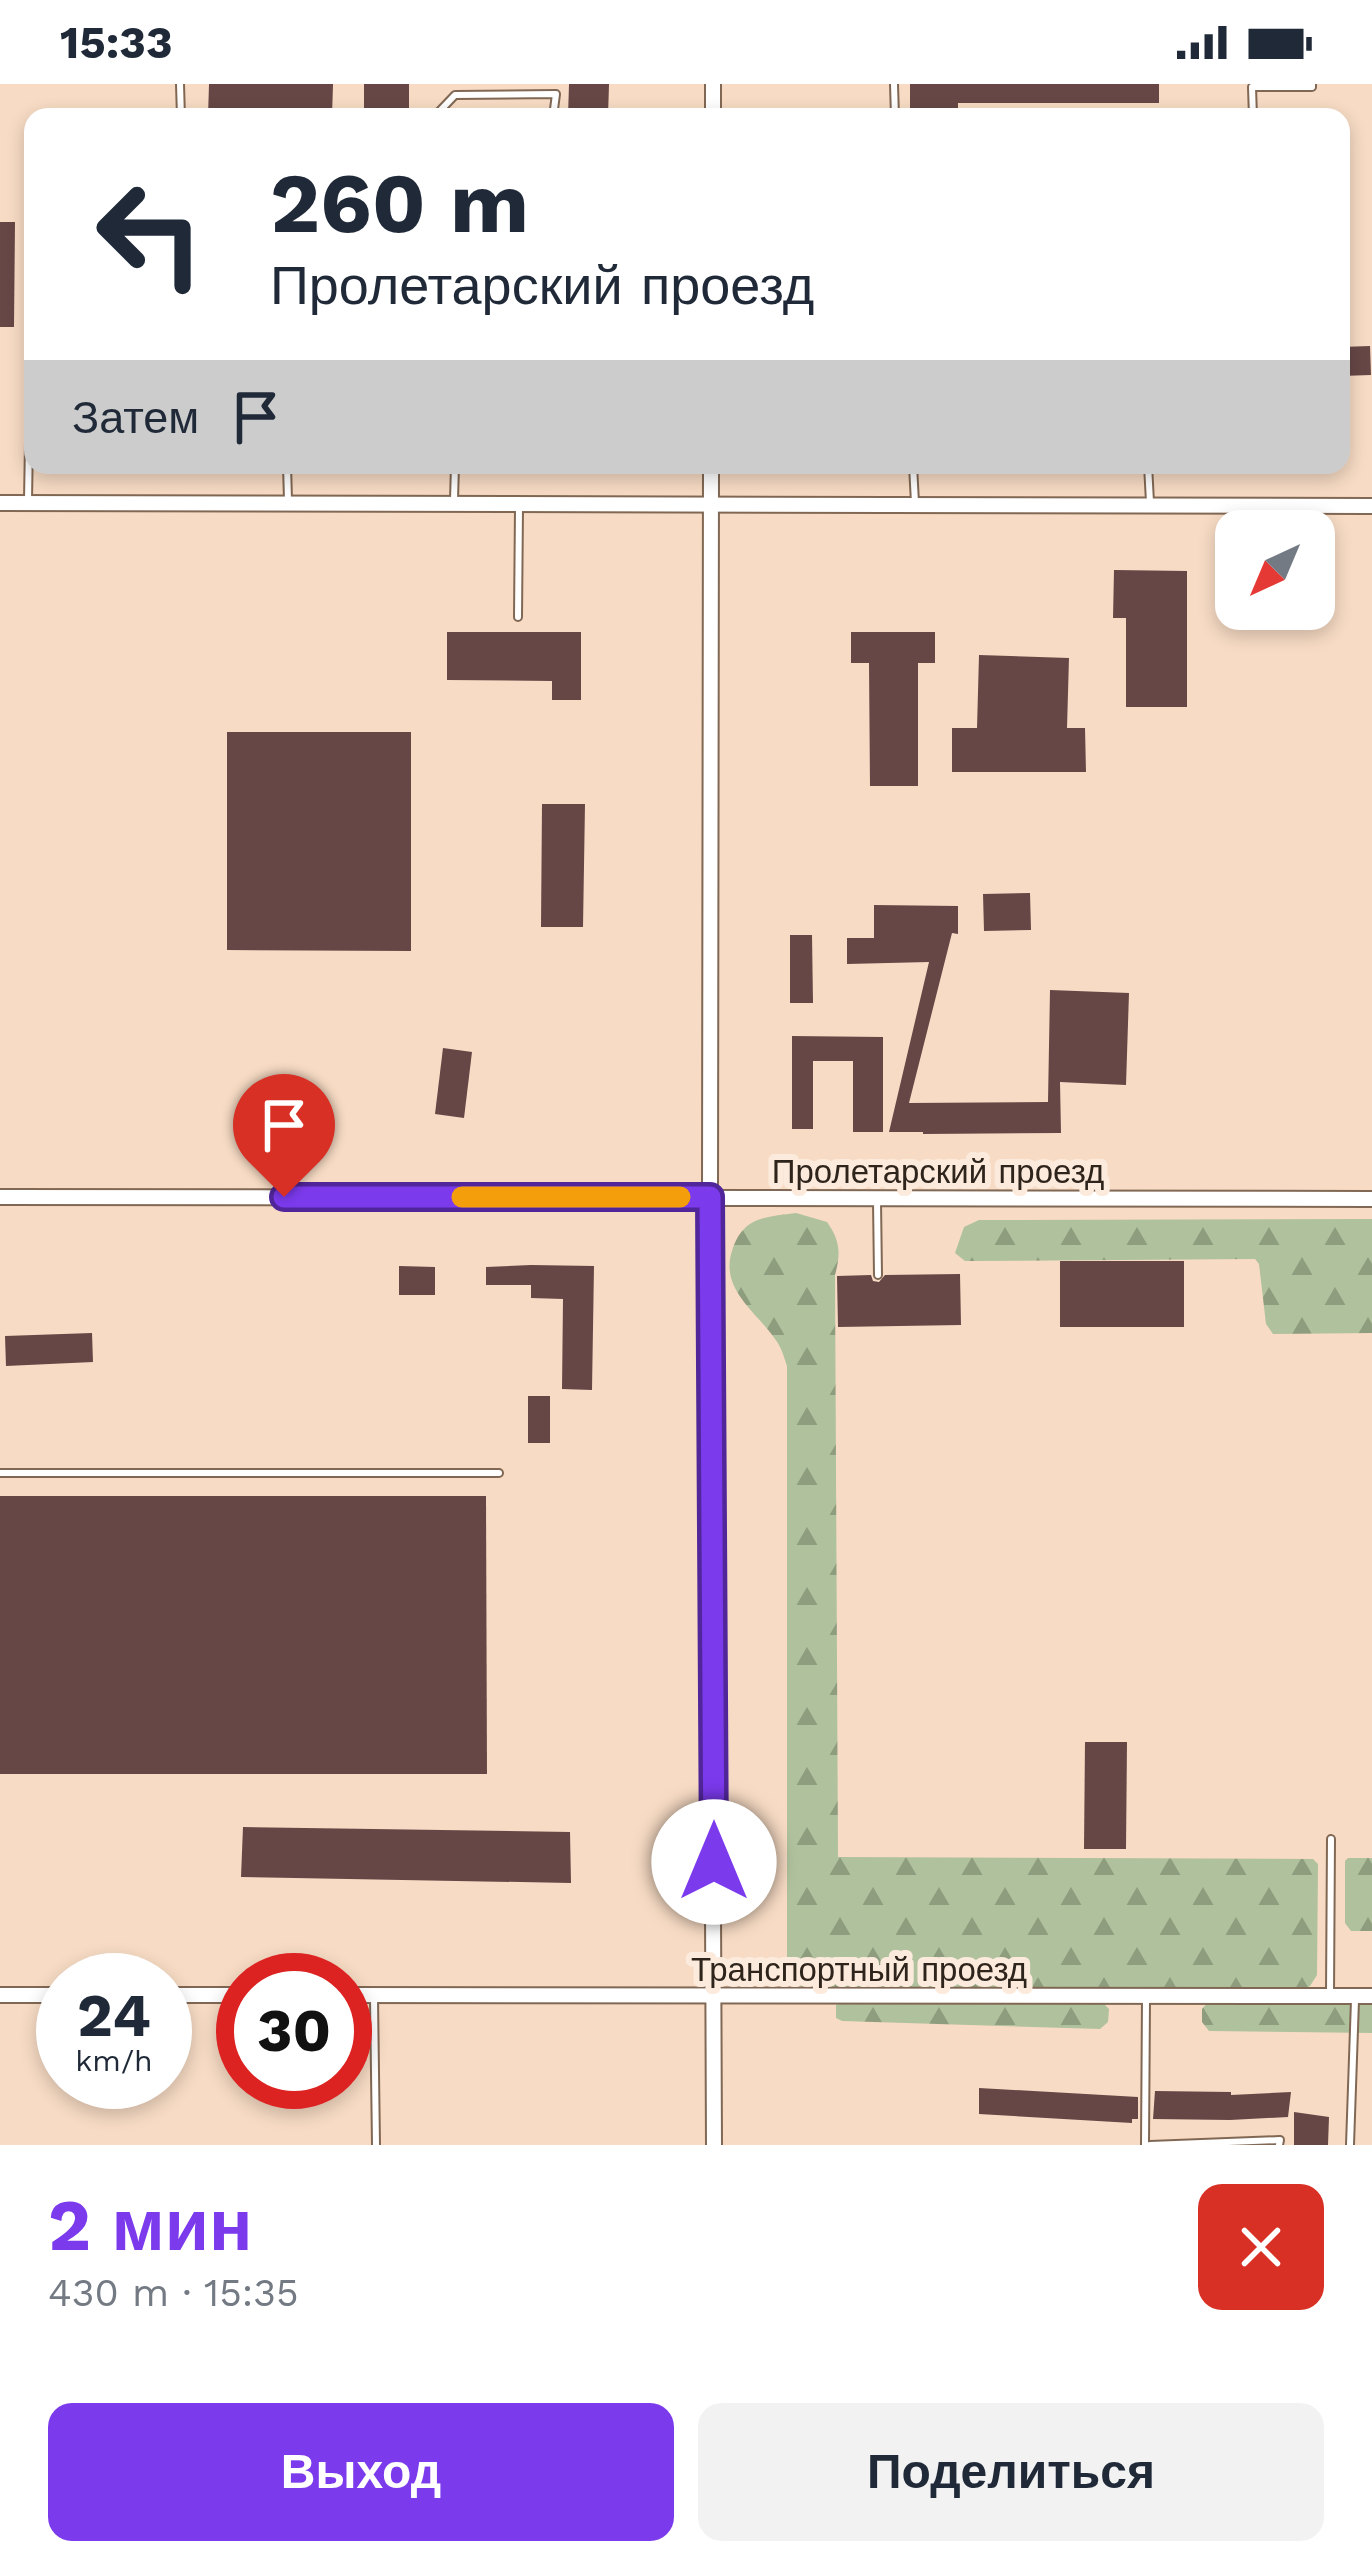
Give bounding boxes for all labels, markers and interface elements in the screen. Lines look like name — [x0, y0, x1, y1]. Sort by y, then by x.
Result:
text: 15:33 — [60, 16, 173, 69]
text: 260 m — [270, 154, 529, 252]
icon: left — [72, 156, 228, 312]
text: Пролетарский проезд — [270, 254, 814, 317]
icon: arrive — [223, 384, 289, 450]
text: Затем — [72, 391, 199, 444]
north arrow — [1215, 510, 1335, 630]
map controls — [1215, 510, 1335, 630]
pin — [233, 1074, 335, 1197]
icon: arrive — [251, 1092, 317, 1158]
street label: Пролетарский проезд — [772, 1152, 1104, 1191]
position arrow — [651, 1799, 777, 1925]
street label: Транспортный проезд — [691, 1950, 1027, 1989]
speed limit sign: 30 — [216, 1953, 372, 2109]
text: 24 — [77, 1980, 151, 2051]
text: km/h — [75, 2043, 153, 2078]
text: 2 мин — [48, 2183, 253, 2267]
button: close — [1198, 2184, 1324, 2310]
text: 430 m · 15:35 — [48, 2270, 299, 2315]
button: Выход — [48, 2403, 674, 2541]
button: Поделиться — [698, 2403, 1324, 2541]

